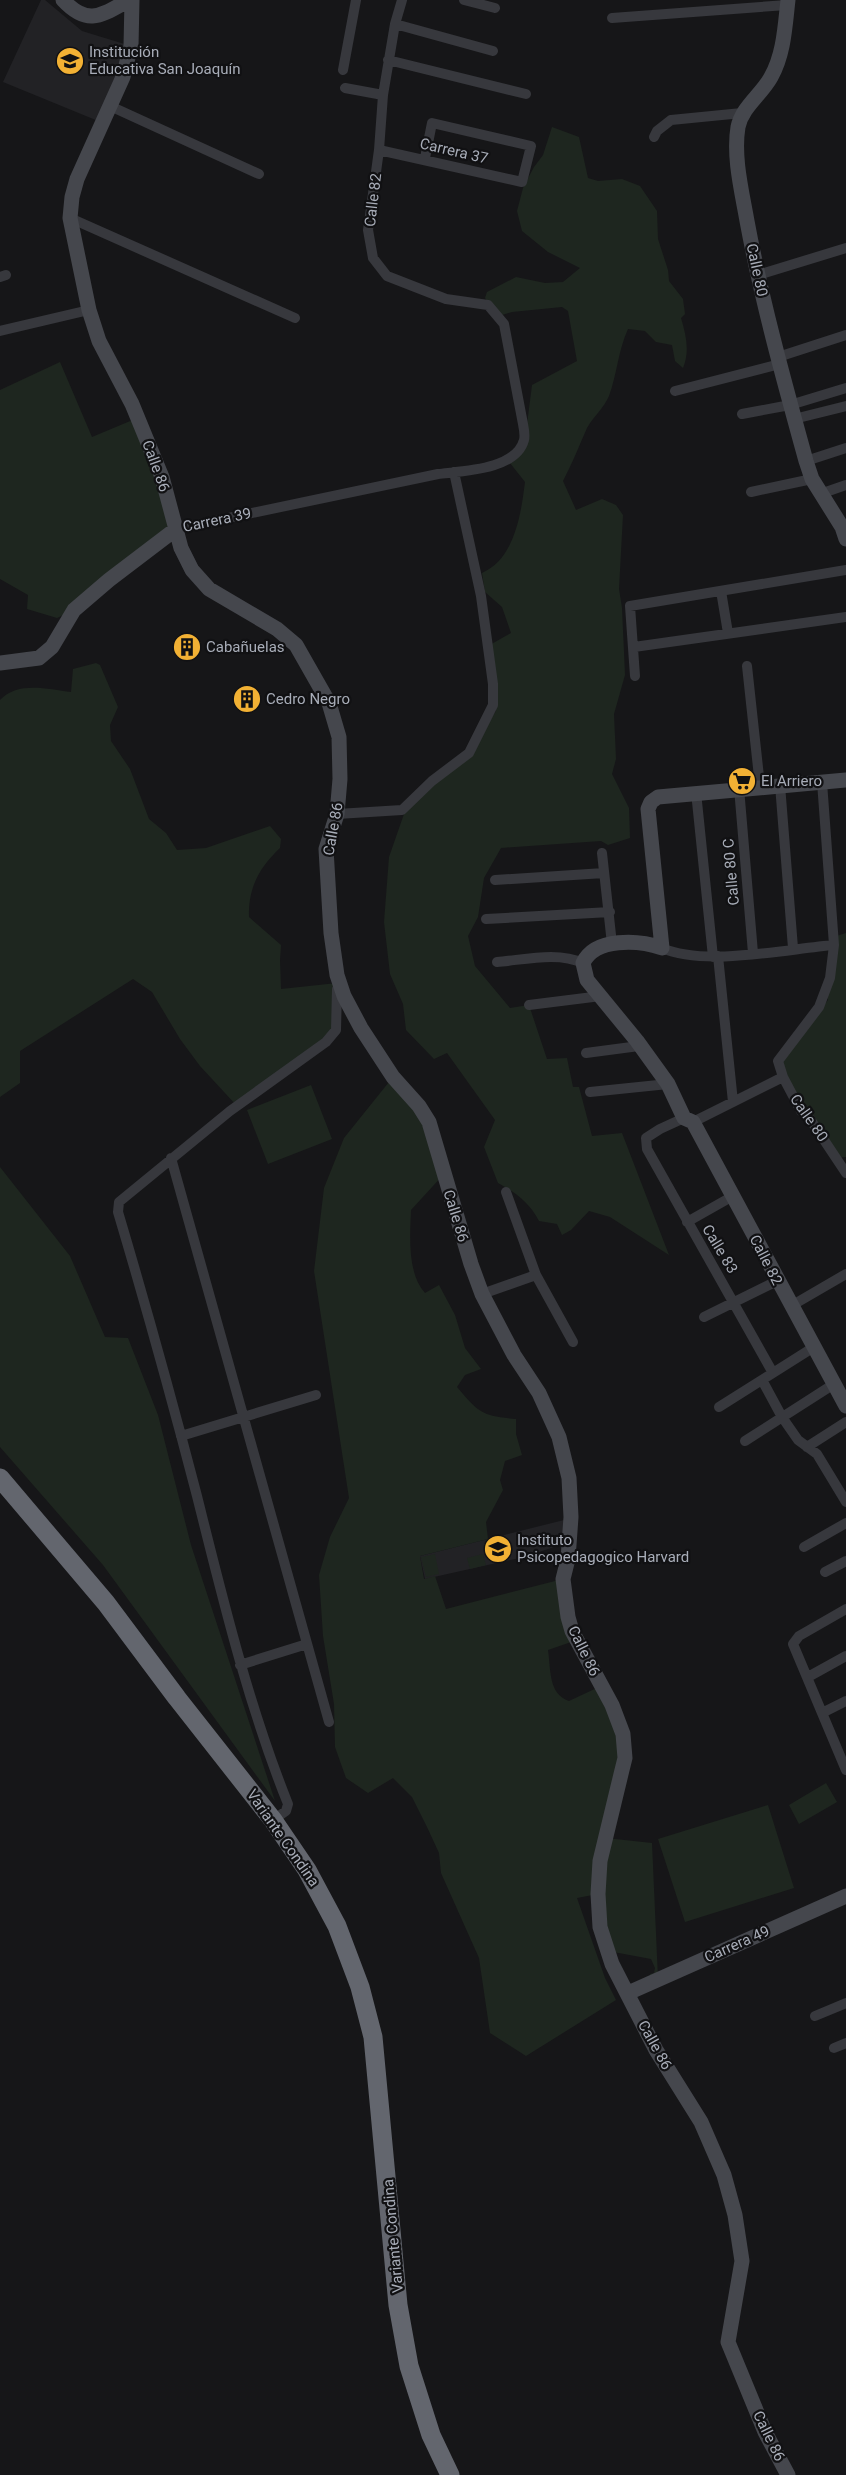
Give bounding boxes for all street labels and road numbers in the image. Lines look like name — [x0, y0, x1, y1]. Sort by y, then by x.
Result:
street label: Carrera 37 — [418, 134, 490, 168]
street label: Calle 82 — [361, 172, 385, 228]
street label: Calle 80 — [743, 242, 771, 298]
street label: Calle 86 — [138, 438, 174, 494]
street label: Carrera 39 — [181, 504, 253, 536]
street label: Calle 86 — [319, 801, 347, 857]
street label: Calle 80 C — [719, 837, 743, 906]
street label: Calle 80 — [786, 1091, 832, 1145]
street label: Calle 86 — [440, 1188, 472, 1244]
street label: Calle 83 — [698, 1221, 742, 1277]
street label: Calle 82 — [746, 1232, 786, 1288]
street label: Calle 86 — [564, 1623, 604, 1679]
street label: Variante Condina — [243, 1786, 323, 1890]
street label: Carrera 49 — [702, 1922, 772, 1966]
street label: Calle 86 — [634, 2017, 676, 2073]
street label: Variante Condina — [379, 2178, 407, 2294]
street label: Calle 86 — [749, 2408, 789, 2464]

